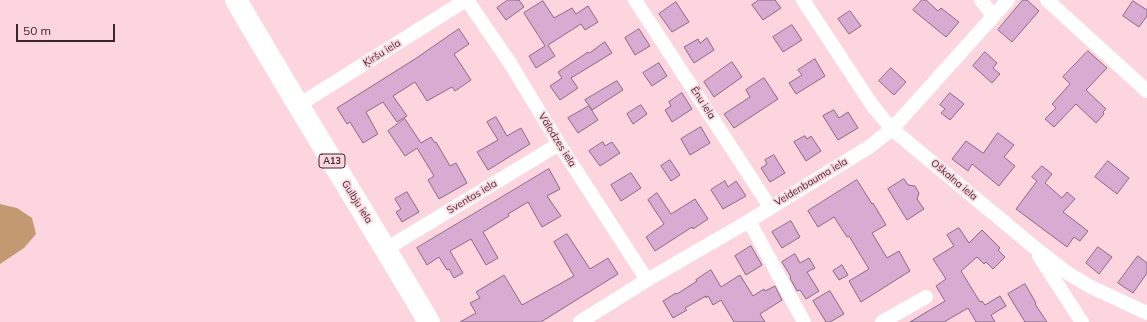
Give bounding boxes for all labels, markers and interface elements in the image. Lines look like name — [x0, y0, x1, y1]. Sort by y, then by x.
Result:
scale bar — [18, 16, 117, 42]
text: 50 m — [23, 23, 51, 38]
street label: Ķiršu iela — [361, 37, 403, 69]
street label: Ēnu iela — [688, 85, 718, 121]
street label: Vālodzes iela — [536, 111, 578, 169]
road number: A13 — [319, 154, 345, 168]
street label: Veidenbauma iela — [772, 156, 850, 208]
street label: Oškalna iela — [928, 157, 980, 203]
street label: Sventas iela — [445, 177, 499, 217]
street label: Gulbju iela — [339, 178, 375, 226]

